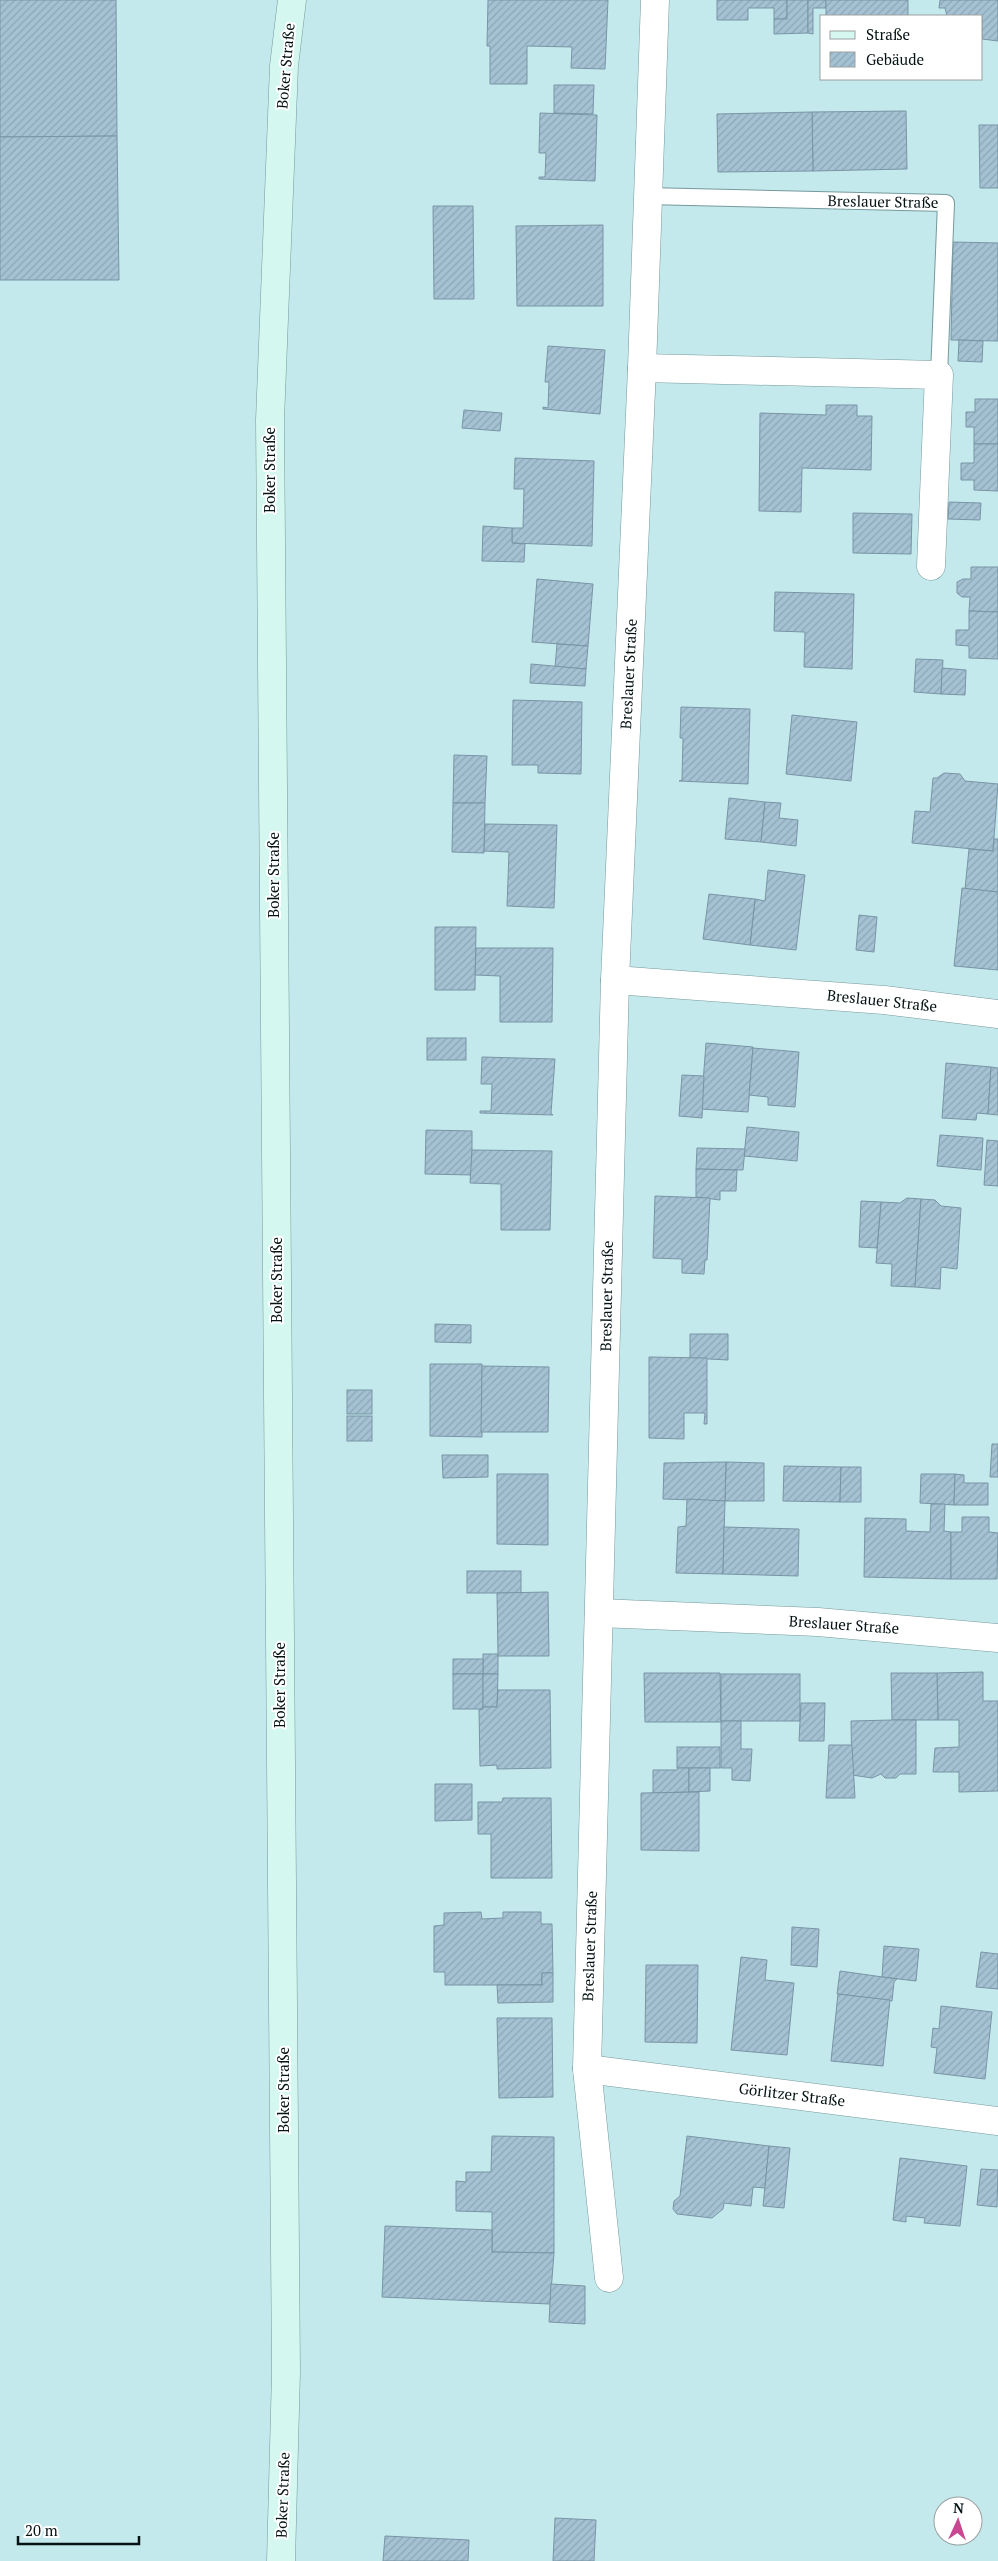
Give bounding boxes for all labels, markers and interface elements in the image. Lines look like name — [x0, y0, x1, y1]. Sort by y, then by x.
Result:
legend — [820, 15, 983, 80]
street label: Boker Straße — [271, 22, 299, 110]
text: Straße — [866, 24, 910, 44]
text: Gebäude — [866, 49, 924, 69]
street label: Breslauer Straße — [827, 190, 939, 212]
street label: Boker Straße — [259, 427, 279, 513]
street label: Breslauer Straße — [615, 618, 641, 730]
street label: Boker Straße — [263, 832, 283, 918]
street label: Breslauer Straße — [826, 984, 938, 1016]
street label: Boker Straße — [266, 1237, 286, 1323]
street label: Breslauer Straße — [595, 1240, 617, 1352]
street label: Breslauer Straße — [788, 1610, 900, 1638]
street label: Boker Straße — [269, 1642, 289, 1728]
street label: Breslauer Straße — [577, 1890, 601, 2002]
street label: Boker Straße — [273, 2047, 293, 2133]
street label: Görlitzer Straße — [738, 2078, 846, 2110]
street label: Boker Straße — [271, 2452, 293, 2538]
north arrow — [933, 2496, 983, 2546]
text: N — [953, 2498, 965, 2517]
scale bar — [18, 2514, 139, 2546]
text: 20 m — [25, 2520, 58, 2540]

